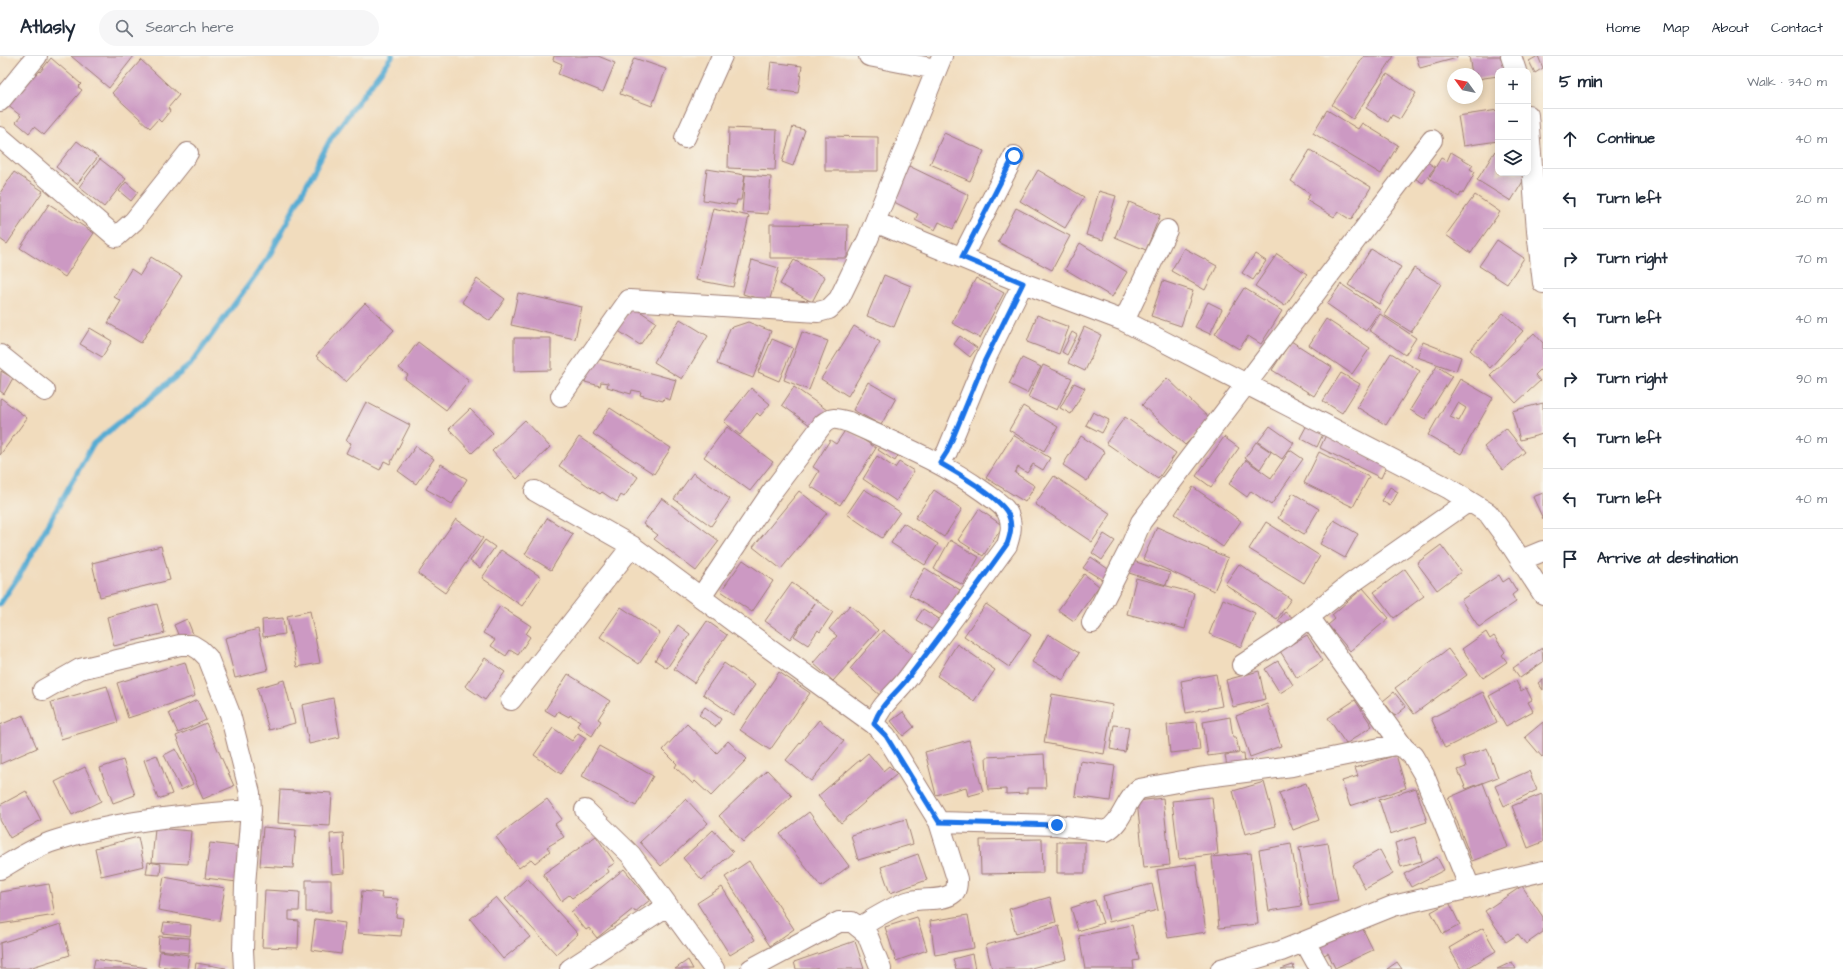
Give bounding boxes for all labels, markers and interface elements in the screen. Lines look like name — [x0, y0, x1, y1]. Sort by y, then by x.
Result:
search box — [99, 10, 379, 46]
text: Atlasly — [20, 14, 75, 41]
icon: search — [113, 17, 135, 39]
text: Search here — [145, 17, 234, 38]
text: Home — [1606, 18, 1641, 38]
text: Map — [1663, 18, 1689, 38]
text: About — [1711, 18, 1749, 38]
text: Contact — [1771, 18, 1823, 38]
north arrow — [1447, 68, 1483, 104]
map controls — [1495, 68, 1531, 176]
button: + — [1495, 68, 1531, 104]
text: 5 min — [1559, 70, 1602, 94]
text: Walk · 340 m — [1747, 73, 1827, 91]
button: − — [1495, 104, 1531, 140]
icon: ahead — [1559, 128, 1581, 150]
text: Continue — [1597, 128, 1655, 149]
text: 40 m — [1795, 130, 1827, 148]
button: layers — [1495, 140, 1531, 176]
route start — [1005, 147, 1023, 165]
icon: left — [1559, 188, 1581, 210]
text: Turn left — [1597, 188, 1661, 209]
text: 20 m — [1796, 190, 1827, 208]
icon: right — [1559, 248, 1581, 270]
text: Turn right — [1597, 248, 1668, 269]
text: 70 m — [1795, 250, 1827, 268]
icon: left — [1559, 308, 1581, 330]
text: Turn left — [1597, 308, 1661, 329]
text: 40 m — [1795, 310, 1827, 328]
icon: right — [1559, 368, 1581, 390]
text: Turn right — [1597, 368, 1668, 389]
text: 90 m — [1796, 370, 1827, 388]
icon: left — [1559, 428, 1581, 450]
text: Turn left — [1597, 428, 1661, 449]
text: 40 m — [1795, 430, 1827, 448]
icon: left — [1559, 488, 1581, 510]
text: Turn left — [1597, 488, 1661, 509]
text: 40 m — [1795, 490, 1827, 508]
icon: arrive — [1559, 548, 1581, 570]
text: Arrive at destination — [1597, 548, 1738, 569]
route end — [1048, 816, 1066, 834]

